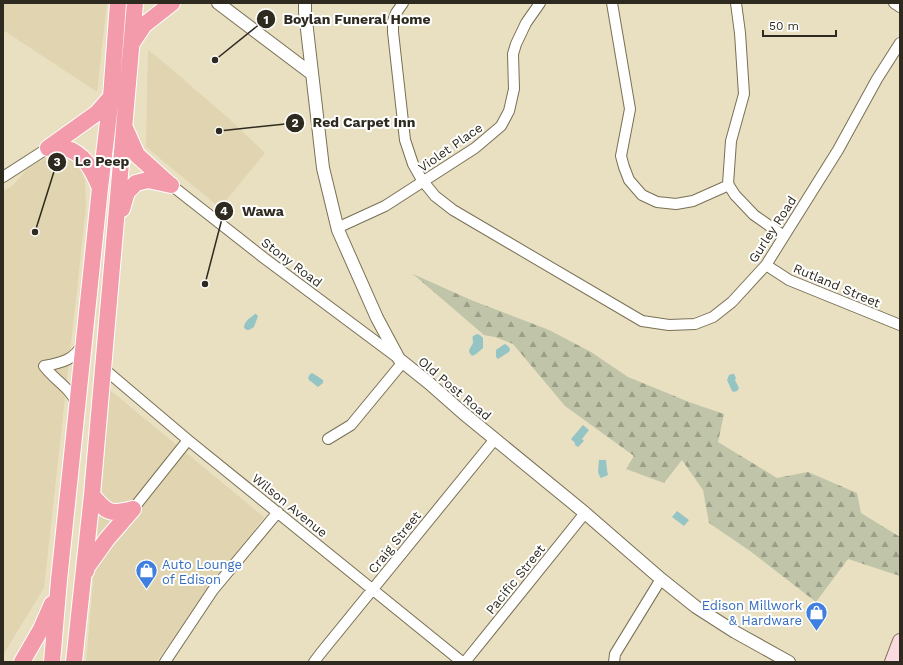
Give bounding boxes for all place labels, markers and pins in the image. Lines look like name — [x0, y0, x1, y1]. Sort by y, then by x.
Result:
callout: Boylan Funeral Home — [256, 6, 439, 32]
callout: Red Carpet Inn — [285, 110, 423, 136]
callout: Le Peep — [47, 149, 137, 175]
callout: Wawa — [214, 198, 292, 224]
place label: Auto Lounge of Edison — [162, 557, 242, 587]
shop icon: Auto Lounge of Edison — [133, 558, 159, 591]
place label: Edison Millwork & Hardware — [702, 598, 803, 628]
shop icon: Edison Millwork & Hardware — [804, 599, 830, 632]

